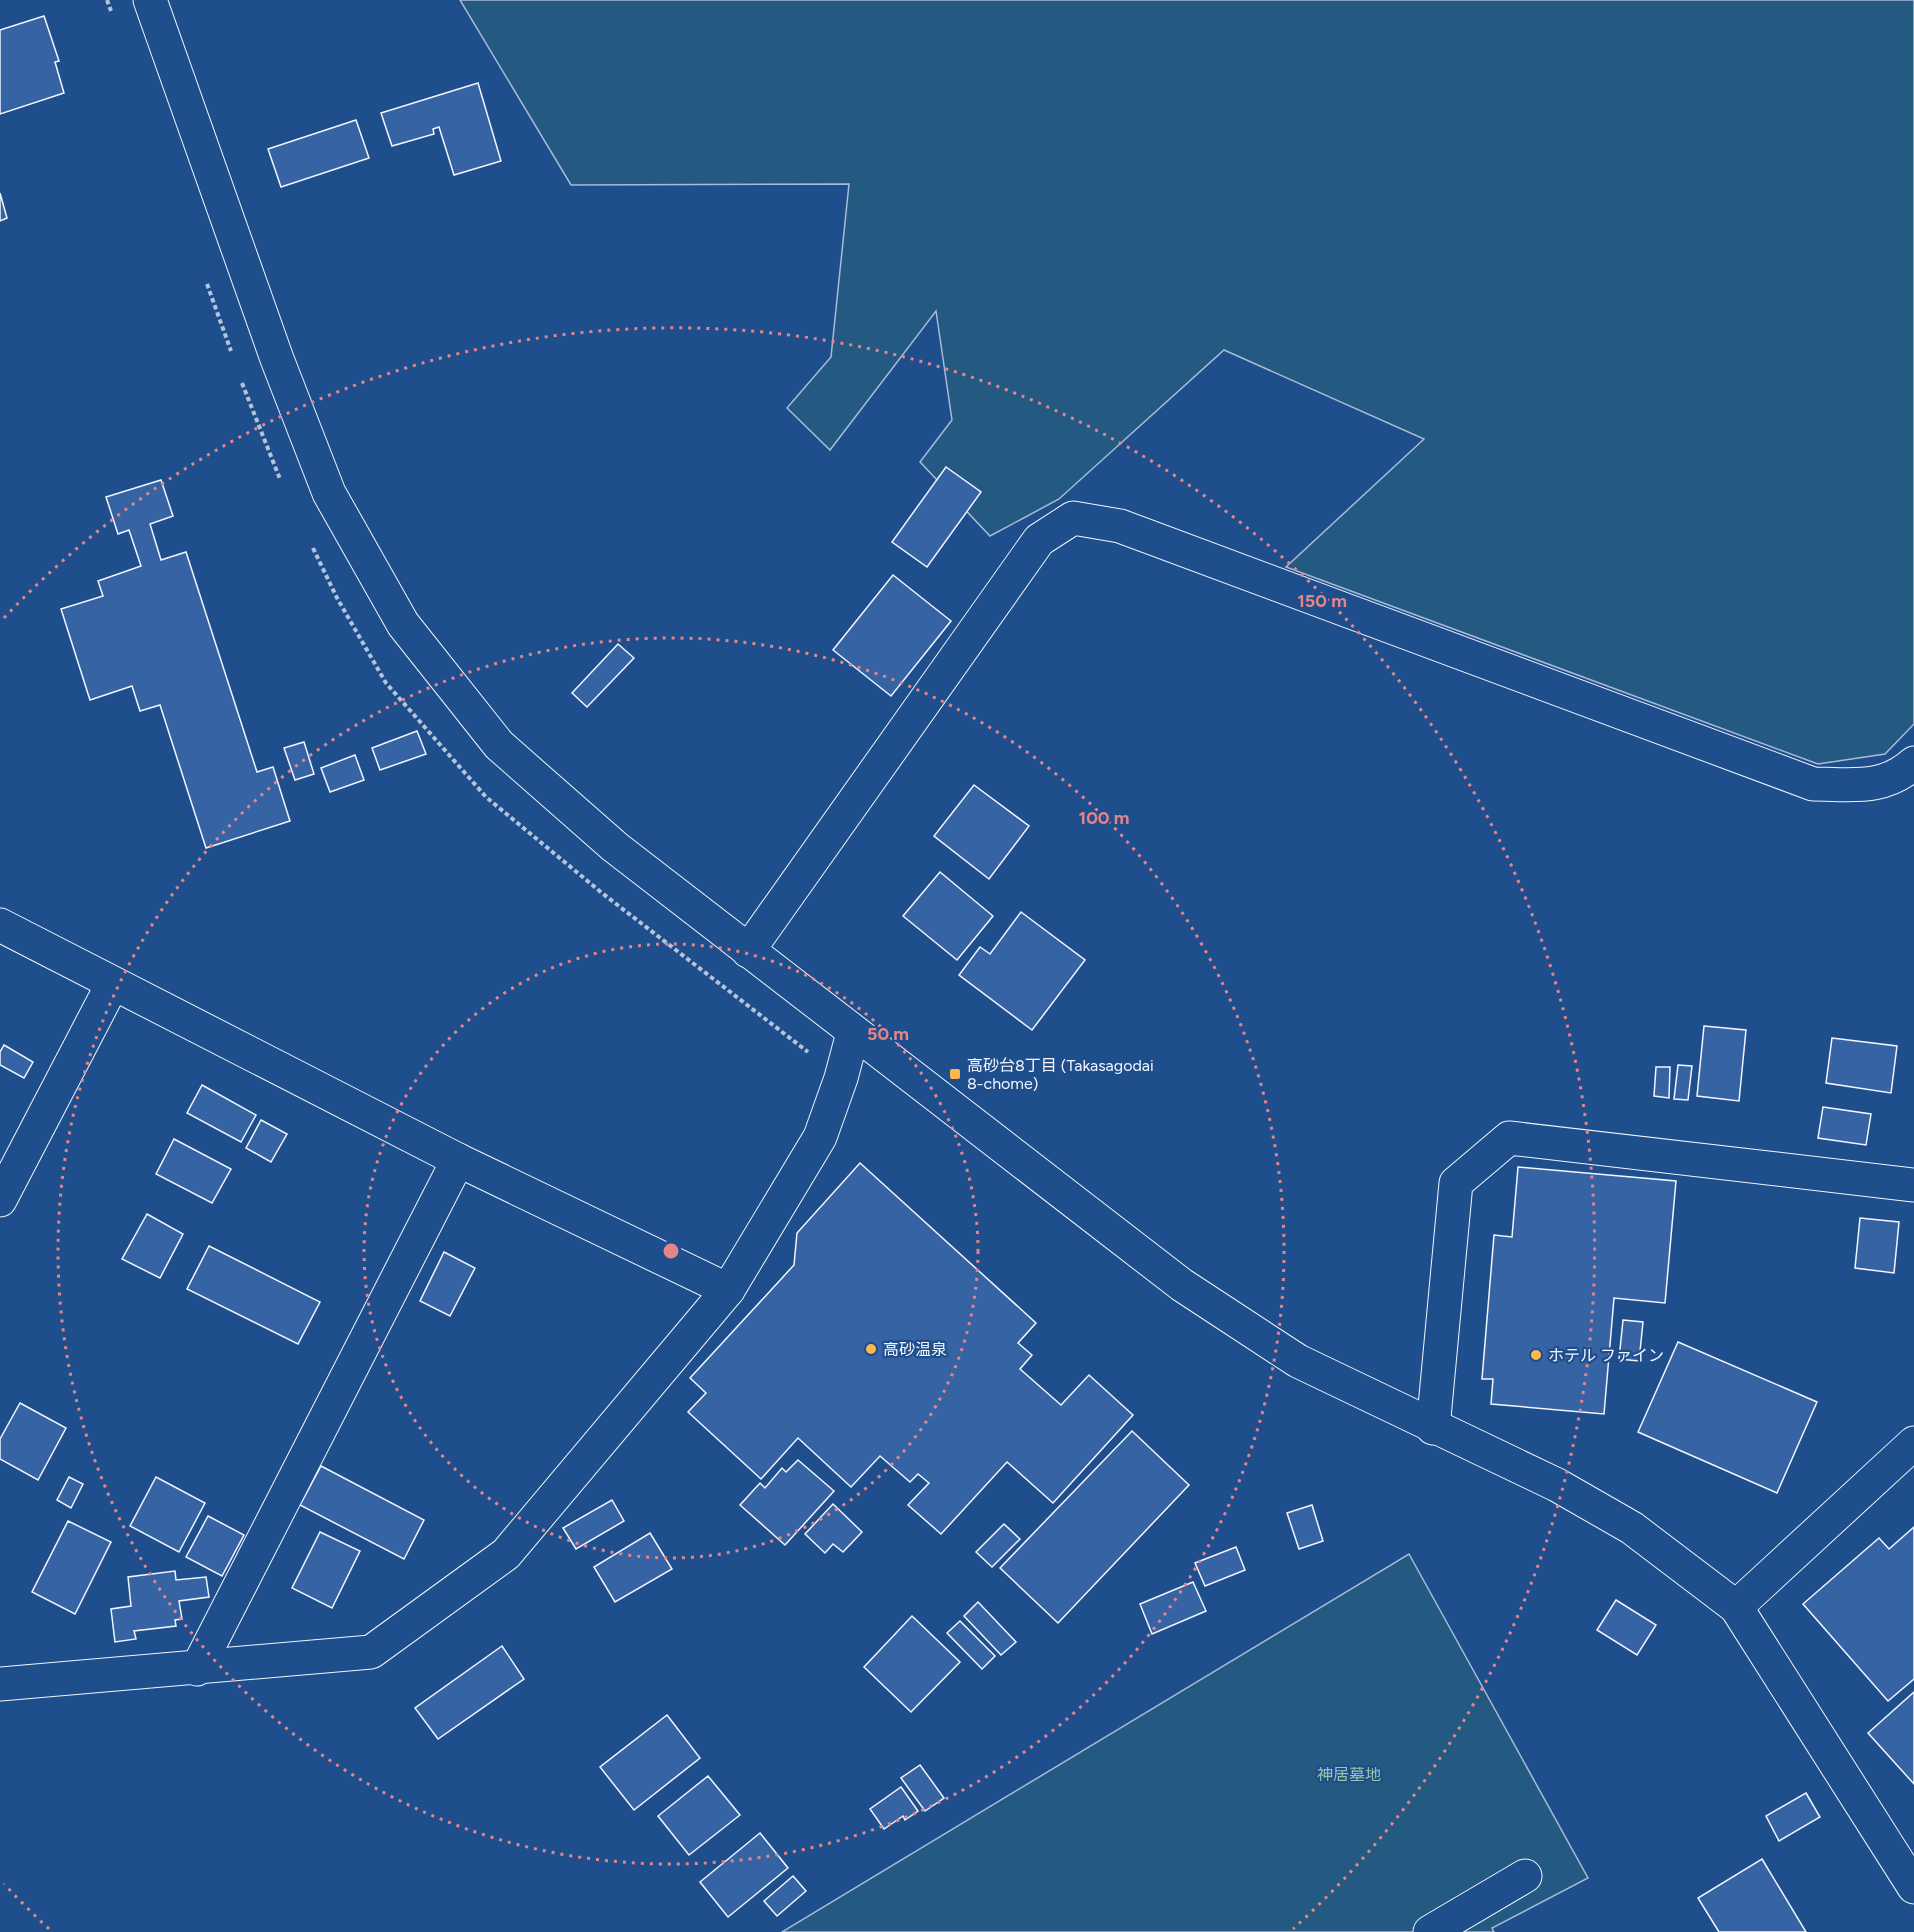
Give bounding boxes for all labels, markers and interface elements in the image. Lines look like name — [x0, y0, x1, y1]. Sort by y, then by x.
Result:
text: 150 m — [1297, 590, 1347, 612]
text: 100 m — [1079, 807, 1129, 829]
text: 50 m — [867, 1023, 909, 1045]
place label: 高砂台8丁目 (Takasagodai 8-chome) — [967, 1056, 1154, 1093]
marker: 高砂台8丁目 (Takasagodai 8-chome) — [948, 1067, 962, 1081]
centre of rings — [661, 1241, 681, 1261]
place label: 高砂温泉 — [883, 1340, 947, 1359]
marker: 高砂温泉 — [864, 1342, 878, 1356]
place label: ホテル ファイン — [1548, 1346, 1664, 1365]
marker: ホテル ファイン — [1529, 1348, 1543, 1362]
park label: 神居墓地 — [1317, 1765, 1381, 1784]

